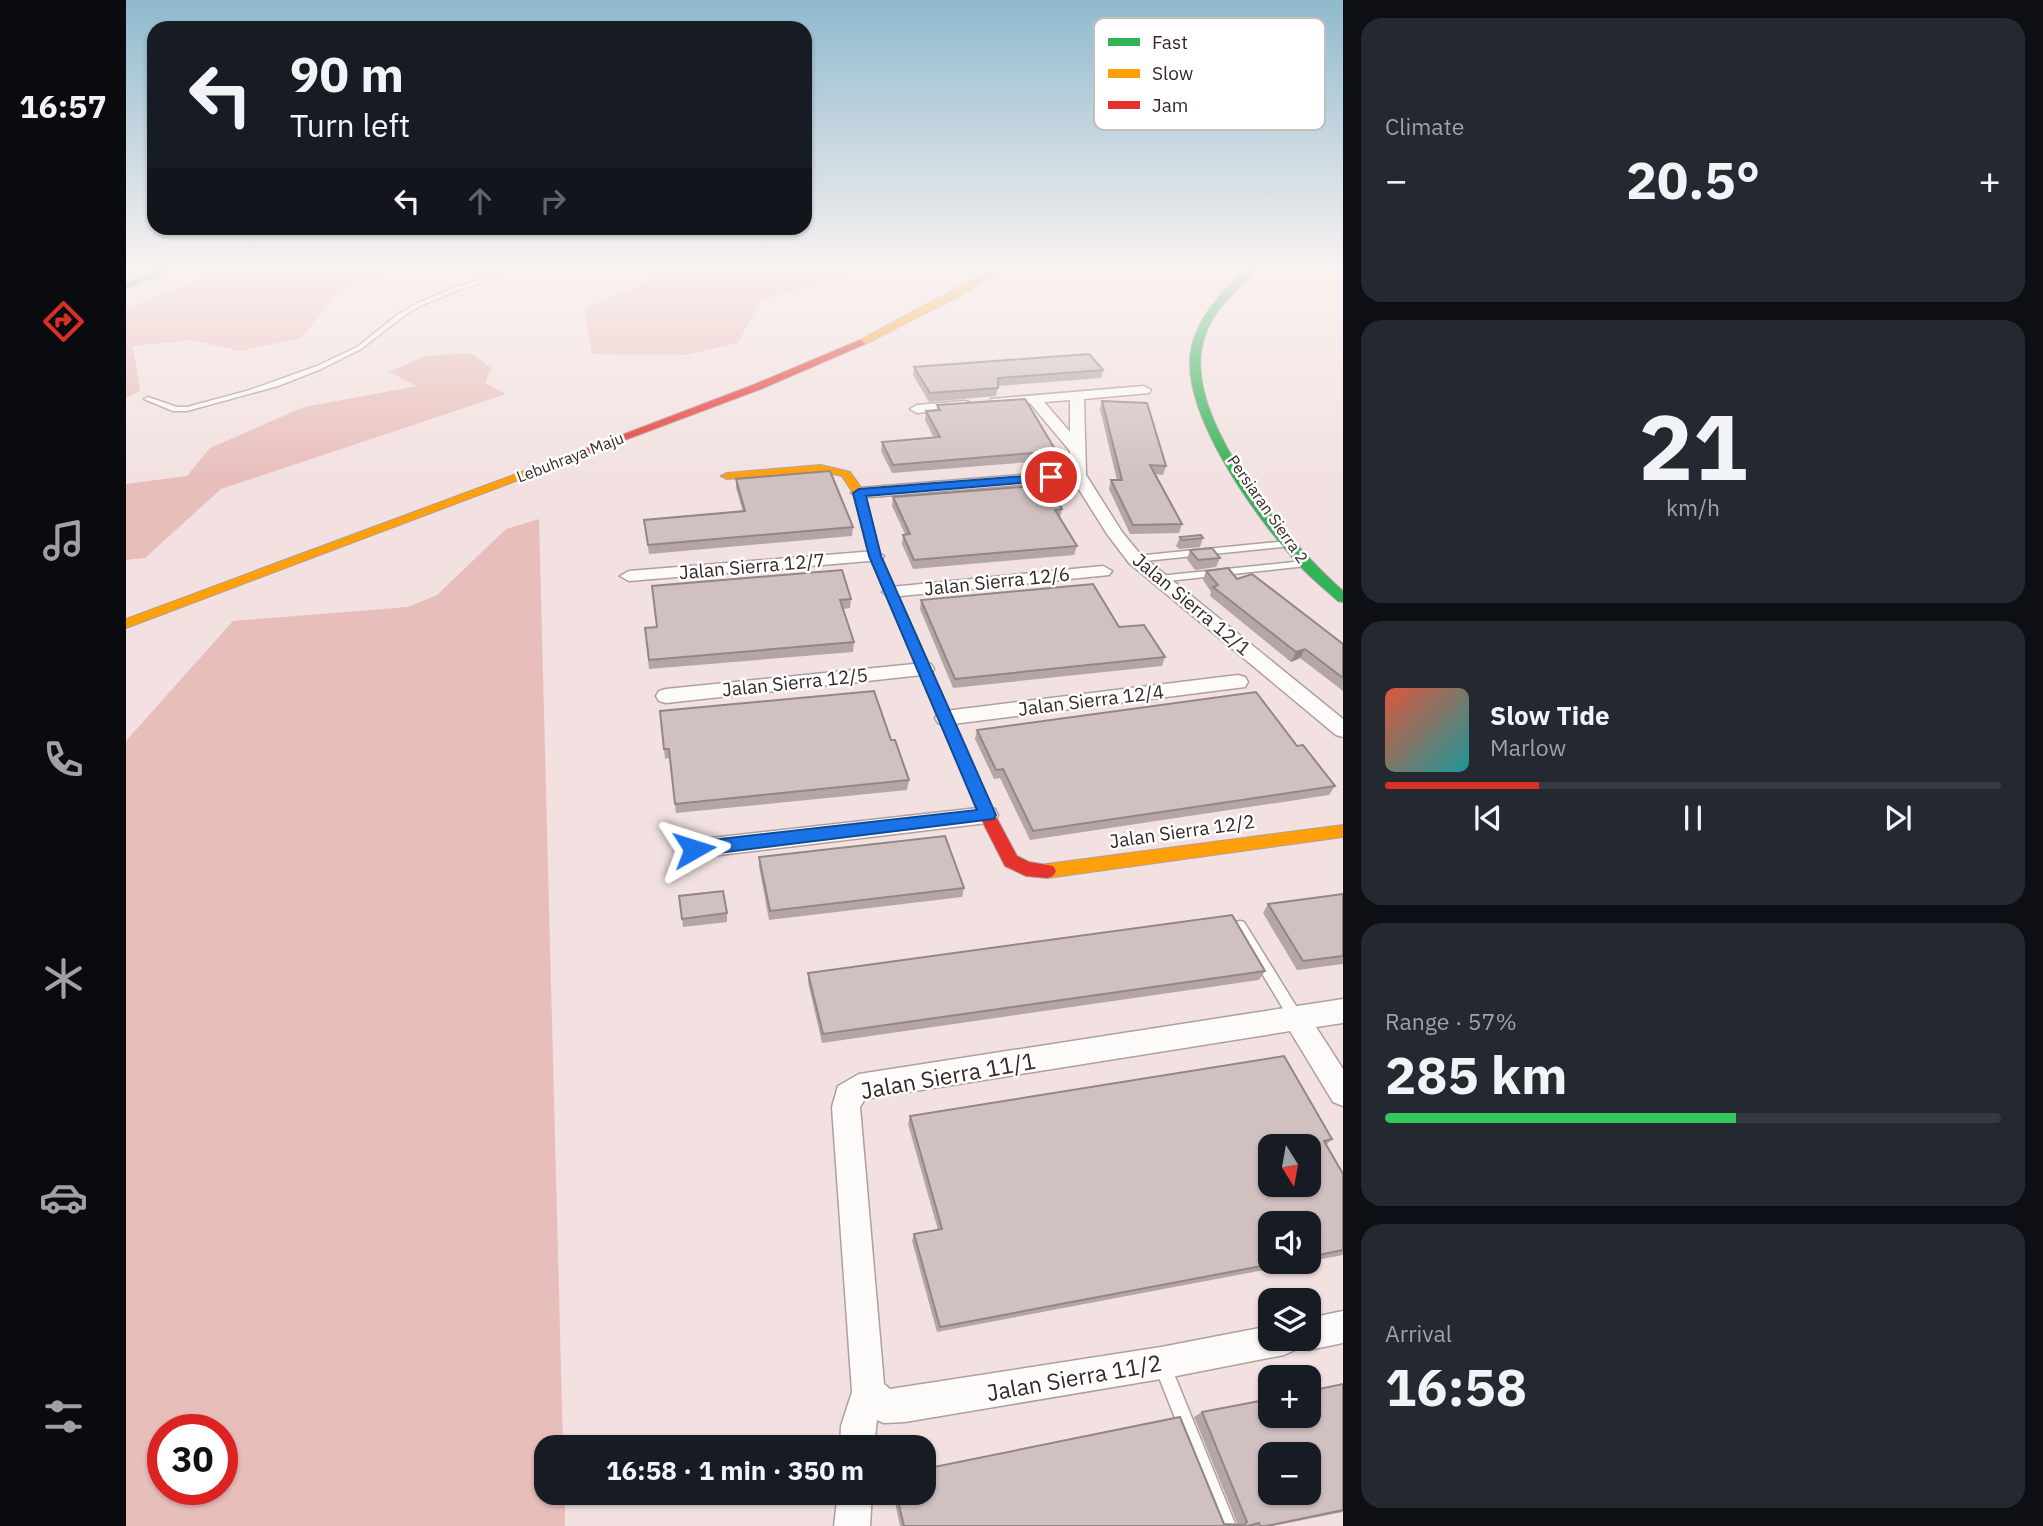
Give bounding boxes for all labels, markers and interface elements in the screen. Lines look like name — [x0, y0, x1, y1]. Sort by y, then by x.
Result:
legend — [1094, 18, 1325, 130]
text: Fast — [1152, 30, 1188, 54]
text: 90 m — [290, 42, 404, 105]
icon: left — [175, 49, 266, 140]
text: Slow — [1152, 61, 1193, 85]
text: 16:57 — [19, 85, 107, 127]
text: Jam — [1152, 93, 1188, 117]
text: Turn left — [290, 104, 410, 146]
text: Climate — [1385, 111, 1464, 141]
text: 20.5° — [1626, 146, 1760, 213]
text: − — [1385, 155, 1408, 204]
text: + — [1978, 155, 2001, 204]
icon: left — [388, 182, 426, 220]
icon: ahead — [461, 182, 499, 220]
icon: right — [534, 182, 572, 220]
icon: directions — [39, 297, 88, 346]
text: 21 — [1638, 387, 1748, 505]
street label: Lebuhraya Maju — [514, 427, 626, 487]
pin — [1021, 447, 1081, 507]
street label: Persiaran Sierra 2 — [1223, 451, 1313, 567]
icon: arrive — [1032, 458, 1070, 496]
text: km/h — [1666, 492, 1720, 522]
icon: music — [39, 516, 88, 565]
street label: Jalan Sierra 12/7 — [678, 548, 826, 584]
street label: Jalan Sierra 12/1 — [1128, 548, 1256, 660]
street label: Jalan Sierra 12/6 — [923, 561, 1071, 601]
street label: Jalan Sierra 12/5 — [721, 662, 869, 702]
street label: Jalan Sierra 12/4 — [1017, 679, 1165, 721]
text: Slow Tide — [1490, 698, 1610, 732]
text: Marlow — [1490, 732, 1566, 762]
icon: phone — [39, 735, 88, 784]
icon: previous — [1469, 799, 1507, 837]
icon: pause — [1674, 799, 1712, 837]
icon: next — [1879, 799, 1917, 837]
street label: Jalan Sierra 12/2 — [1108, 809, 1256, 853]
position arrow — [657, 812, 731, 886]
icon: climate — [39, 954, 88, 1003]
text: Range · 57% — [1385, 1006, 1517, 1036]
text: 285 km — [1385, 1041, 1567, 1108]
street label: Jalan Sierra 11/1 — [858, 1045, 1038, 1105]
north arrow — [1258, 1134, 1321, 1197]
map controls — [1258, 1134, 1321, 1505]
icon: car — [39, 1173, 88, 1222]
button: sound — [1258, 1211, 1321, 1274]
button: layers — [1258, 1288, 1321, 1351]
text: Arrival — [1385, 1318, 1452, 1348]
street label: Jalan Sierra 11/2 — [984, 1347, 1164, 1407]
text: 16:58 — [1385, 1353, 1527, 1420]
button: + — [1258, 1365, 1321, 1428]
icon: filters — [39, 1392, 88, 1441]
speed limit sign: 30 — [147, 1414, 238, 1505]
button: − — [1258, 1442, 1321, 1505]
text: 16:58 · 1 min · 350 m — [606, 1453, 864, 1487]

